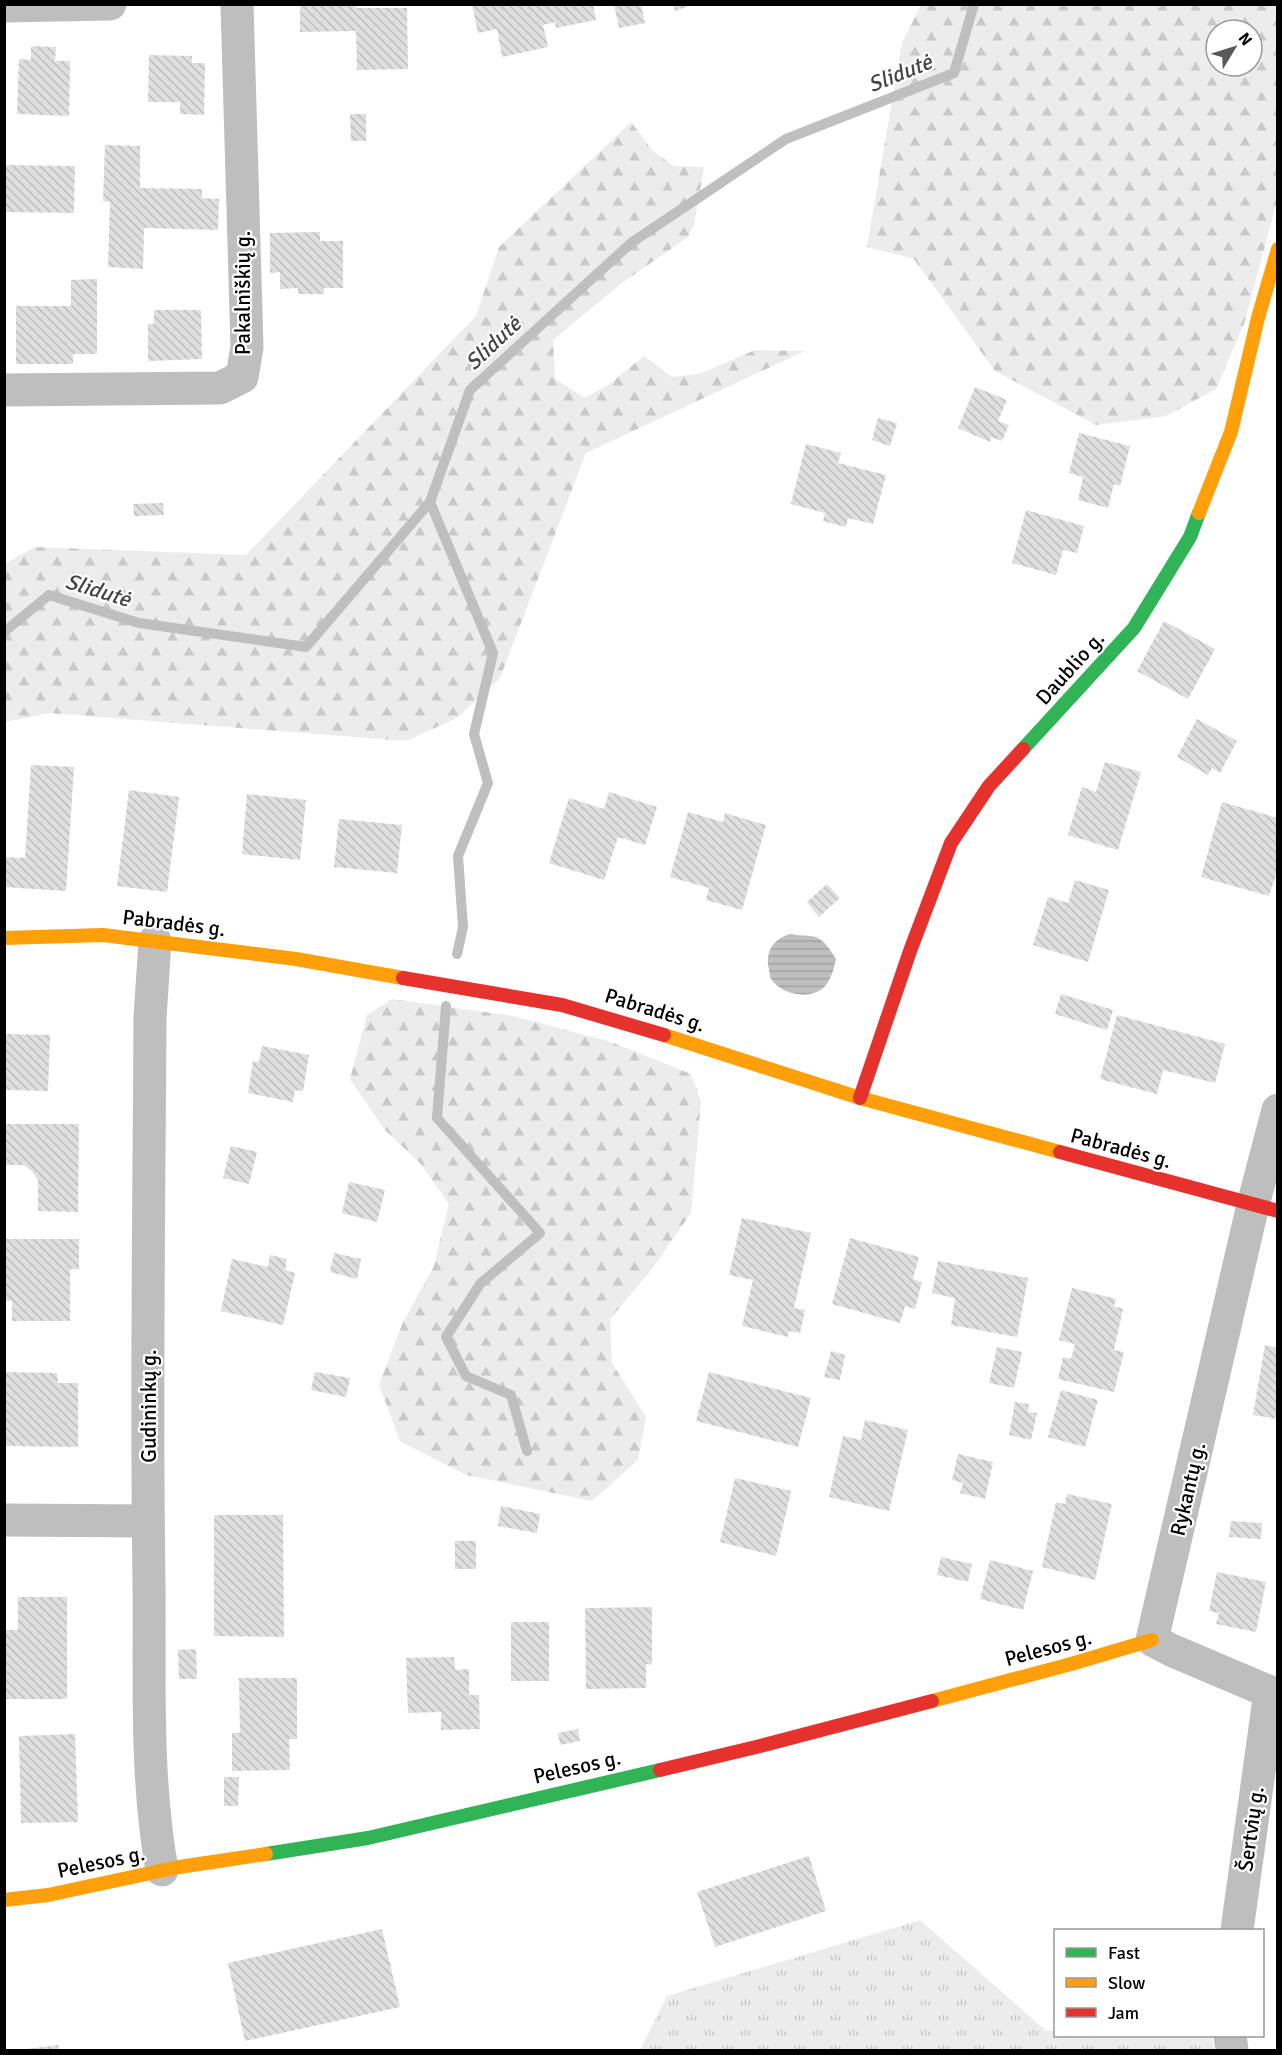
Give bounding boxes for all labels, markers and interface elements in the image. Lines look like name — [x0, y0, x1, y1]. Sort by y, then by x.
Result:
north arrow — [1204, 18, 1264, 78]
text: N — [1234, 29, 1256, 50]
water label: Slidutė — [864, 48, 937, 98]
street label: Pakalniškių g. — [230, 231, 256, 355]
water label: Slidutė — [459, 310, 527, 376]
water label: Slidutė — [62, 567, 135, 613]
street label: Daublio g. — [1030, 626, 1110, 710]
street label: Pabradės g. — [121, 904, 227, 942]
street label: Pabradės g. — [602, 982, 708, 1038]
street label: Pabradės g. — [1068, 1122, 1174, 1174]
street label: Gudininkų g. — [136, 1349, 162, 1463]
street label: Rykantų g. — [1165, 1440, 1211, 1538]
street label: Pelesos g. — [1002, 1624, 1094, 1672]
street label: Pelesos g. — [531, 1744, 623, 1790]
street label: Šertvių g. — [1232, 1785, 1270, 1873]
street label: Pelesos g. — [55, 1840, 147, 1884]
legend — [1054, 1929, 1264, 2037]
text: Fast — [1108, 1942, 1140, 1964]
text: Slow — [1108, 1972, 1145, 1994]
text: Jam — [1108, 2002, 1139, 2024]

